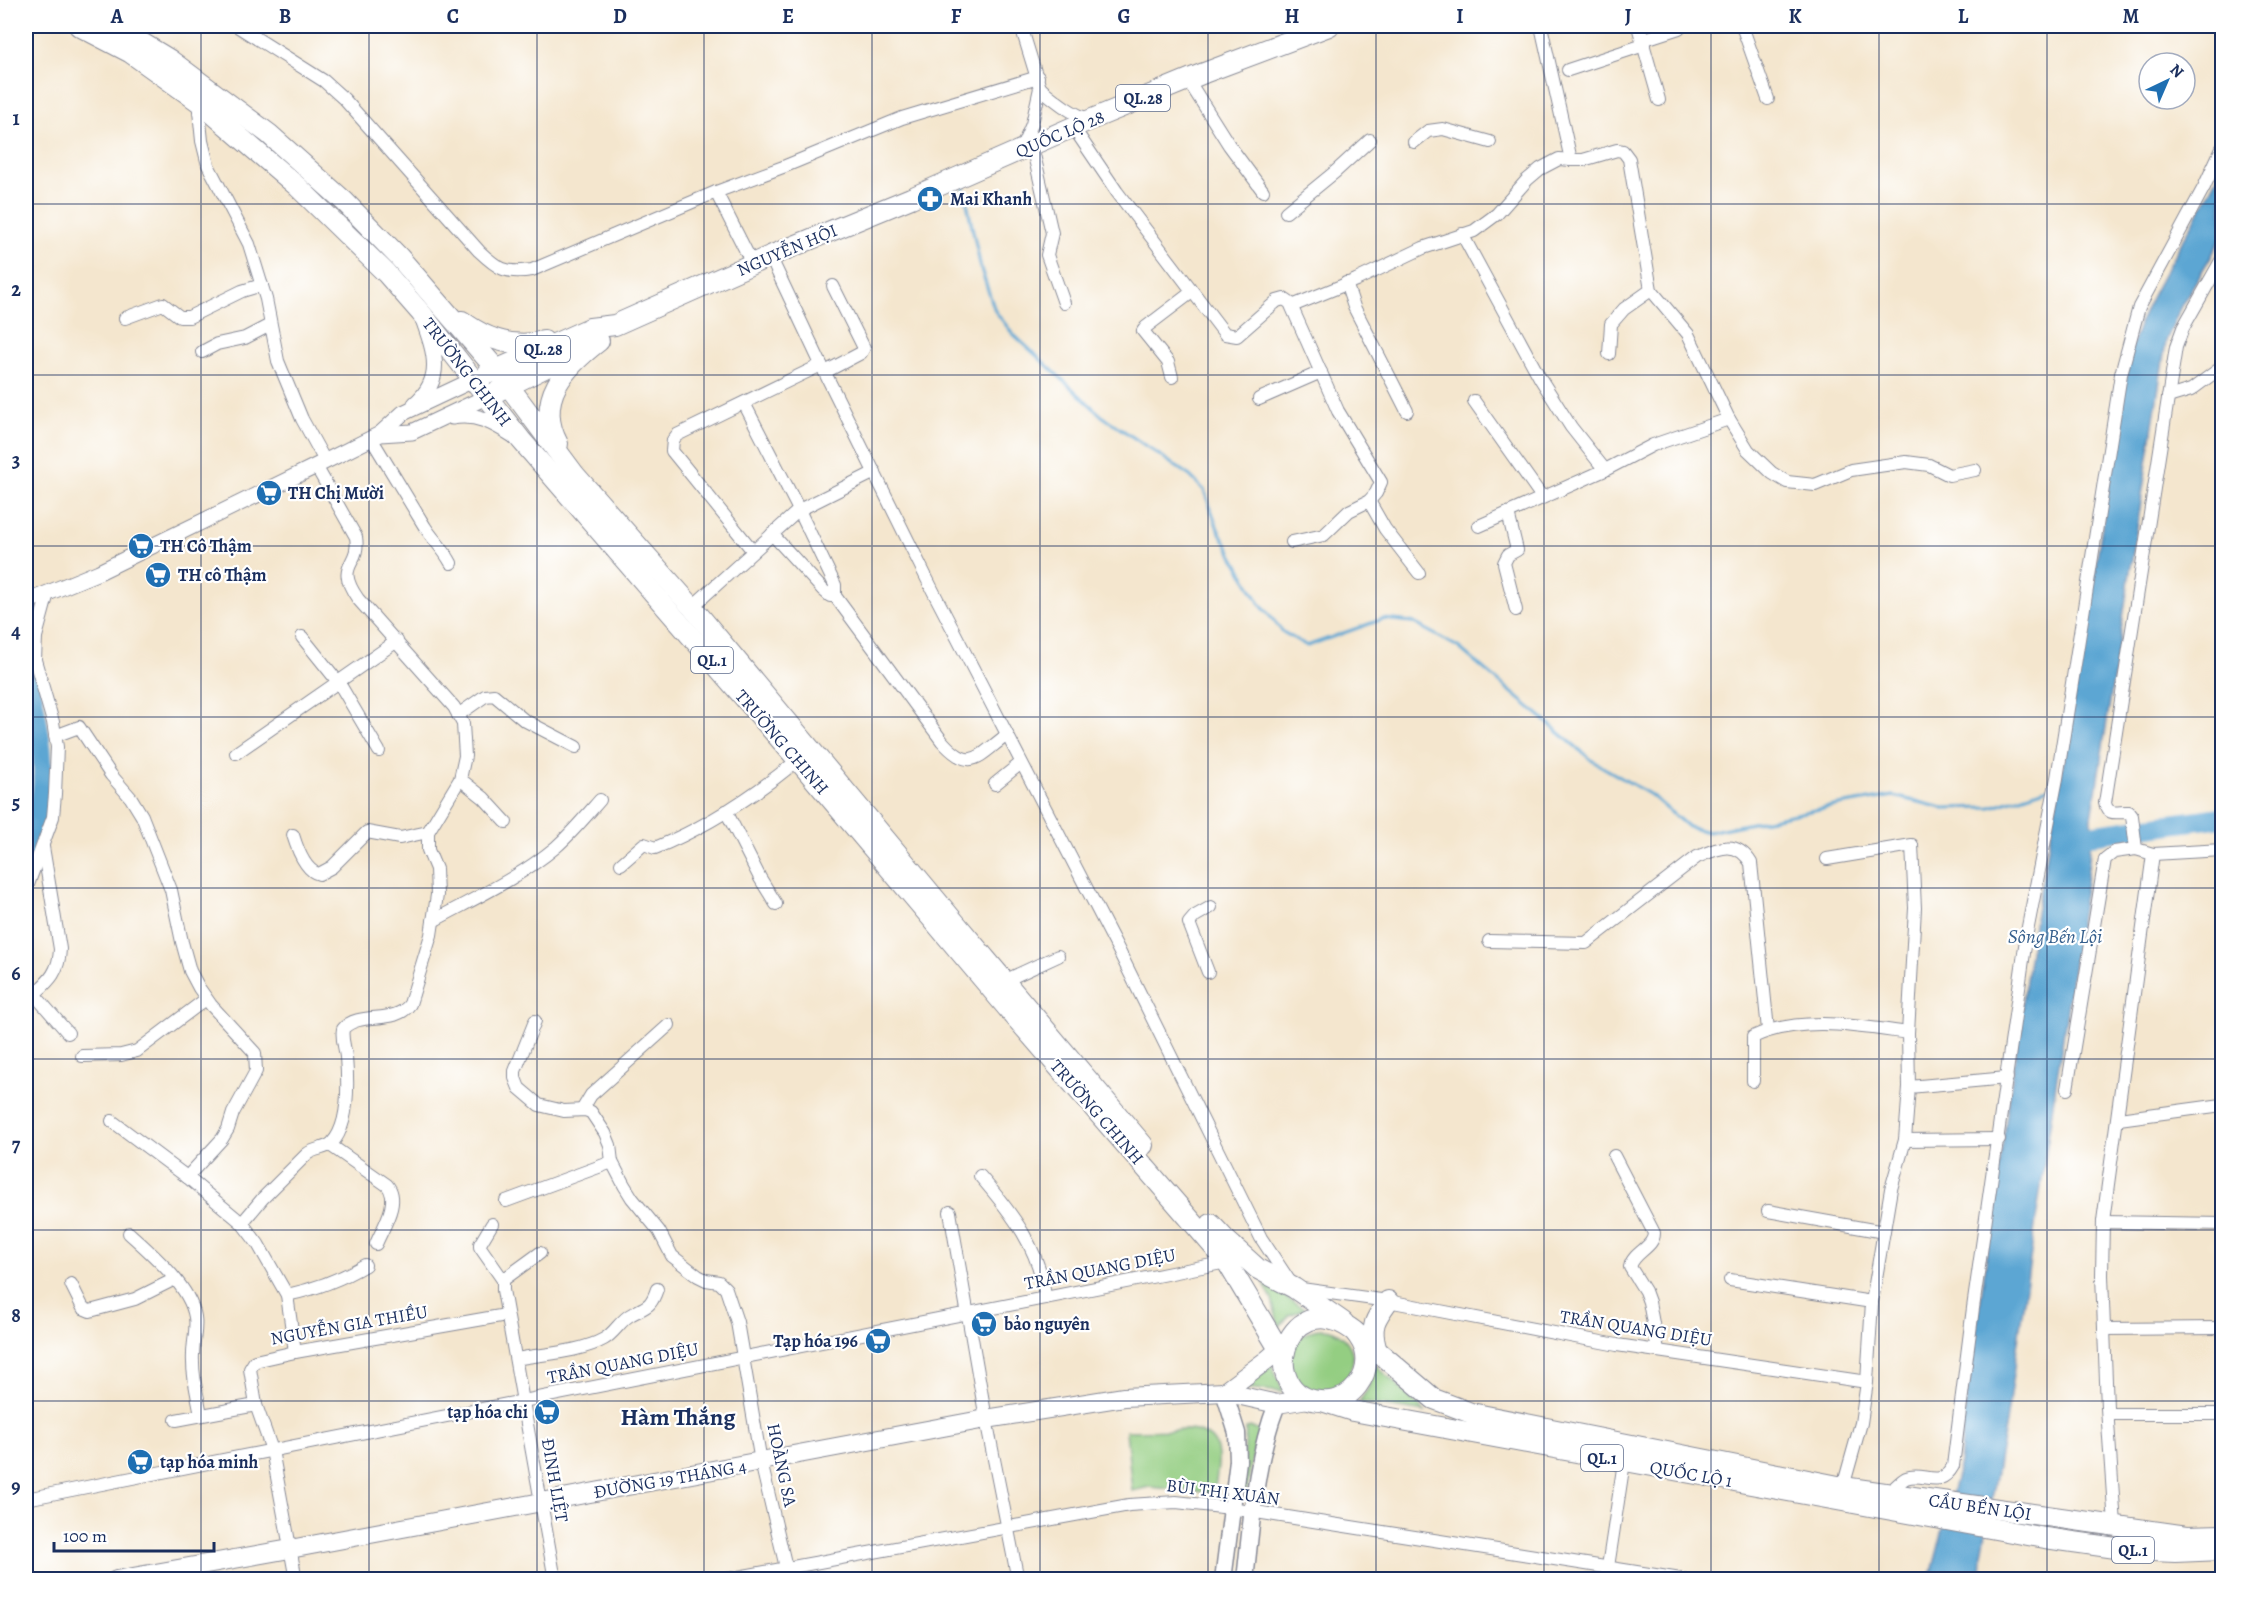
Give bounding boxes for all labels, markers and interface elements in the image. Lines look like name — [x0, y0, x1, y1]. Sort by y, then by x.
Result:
text: A — [110, 3, 124, 30]
text: B — [279, 3, 291, 30]
text: C — [447, 3, 459, 30]
text: D — [613, 3, 627, 30]
text: E — [782, 3, 794, 30]
text: F — [951, 3, 962, 30]
text: G — [1117, 3, 1131, 30]
text: H — [1285, 3, 1300, 30]
text: I — [1456, 3, 1464, 30]
text: J — [1625, 3, 1632, 30]
text: K — [1788, 3, 1802, 30]
text: L — [1958, 3, 1969, 30]
text: M — [2123, 3, 2140, 30]
north arrow — [2137, 51, 2197, 111]
text: N — [2165, 59, 2189, 83]
road number: QL.28 — [1116, 85, 1170, 111]
street label: QUỐC LỘ 28 — [1012, 104, 1108, 164]
text: 1 — [12, 105, 20, 132]
pharmacy icon: Mai Khanh — [915, 184, 945, 214]
place label: Mai Khanh — [950, 187, 1032, 211]
street label: NGUYỄN HỘI — [733, 218, 841, 282]
text: 2 — [11, 276, 21, 303]
street label: TRƯỜNG CHINH — [417, 313, 517, 431]
road number: QL.28 — [516, 336, 570, 362]
text: 3 — [12, 447, 20, 474]
supermarket icon: TH Chị Mười — [254, 478, 284, 508]
place label: TH Chị Mười — [288, 481, 384, 505]
supermarket icon: TH Cô Thậm — [126, 531, 156, 561]
place label: TH Cô Thậm — [160, 534, 252, 558]
supermarket icon: TH cô Thậm — [143, 560, 173, 590]
place label: TH cô Thậm — [178, 563, 267, 587]
text: 4 — [11, 618, 21, 645]
road number: QL.1 — [691, 647, 733, 673]
street label: TRƯỜNG CHINH — [730, 684, 834, 800]
text: 5 — [12, 789, 20, 816]
water label: Sông Bến Lội — [2008, 923, 2102, 950]
text: 6 — [11, 960, 21, 987]
street label: TRƯỜNG CHINH — [1045, 1054, 1149, 1170]
text: 7 — [12, 1131, 21, 1158]
street label: TRẦN QUANG DIỆU — [1022, 1243, 1178, 1295]
street label: NGUYỄN GIA THIỀU — [269, 1299, 429, 1351]
text: 8 — [11, 1302, 21, 1329]
street label: TRẦN QUANG DIỆU — [1558, 1304, 1714, 1352]
supermarket icon: bảo nguyên — [969, 1309, 999, 1339]
place label: bảo nguyên — [1003, 1312, 1090, 1336]
supermarket icon: Tạp hóa 196 — [863, 1326, 893, 1356]
place label: Tạp hóa 196 — [773, 1329, 858, 1353]
street label: TRẦN QUANG DIỆU — [545, 1337, 701, 1389]
supermarket icon: tạp hóa chi — [532, 1397, 562, 1427]
place label: tạp hóa chi — [447, 1400, 528, 1424]
district label: Hàm Thắng — [620, 1401, 736, 1433]
street label: HOÀNG SA — [761, 1421, 803, 1509]
street label: ĐINH LIỆT — [536, 1436, 574, 1524]
road number: QL.1 — [1581, 1445, 1623, 1471]
supermarket icon: tạp hóa minh — [125, 1447, 155, 1477]
place label: tạp hóa minh — [160, 1450, 259, 1474]
street label: ĐƯỜNG 19 THÁNG 4 — [592, 1454, 748, 1504]
street label: QUỐC LỘ 1 — [1648, 1455, 1734, 1493]
text: 9 — [11, 1473, 21, 1500]
street label: BÙI THỊ XUÂN — [1165, 1473, 1281, 1511]
street label: CẦU BẾN LỘI — [1927, 1488, 2033, 1526]
scale bar — [54, 1515, 214, 1553]
text: 100 m — [63, 1524, 107, 1548]
road number: QL.1 — [2112, 1537, 2154, 1563]

